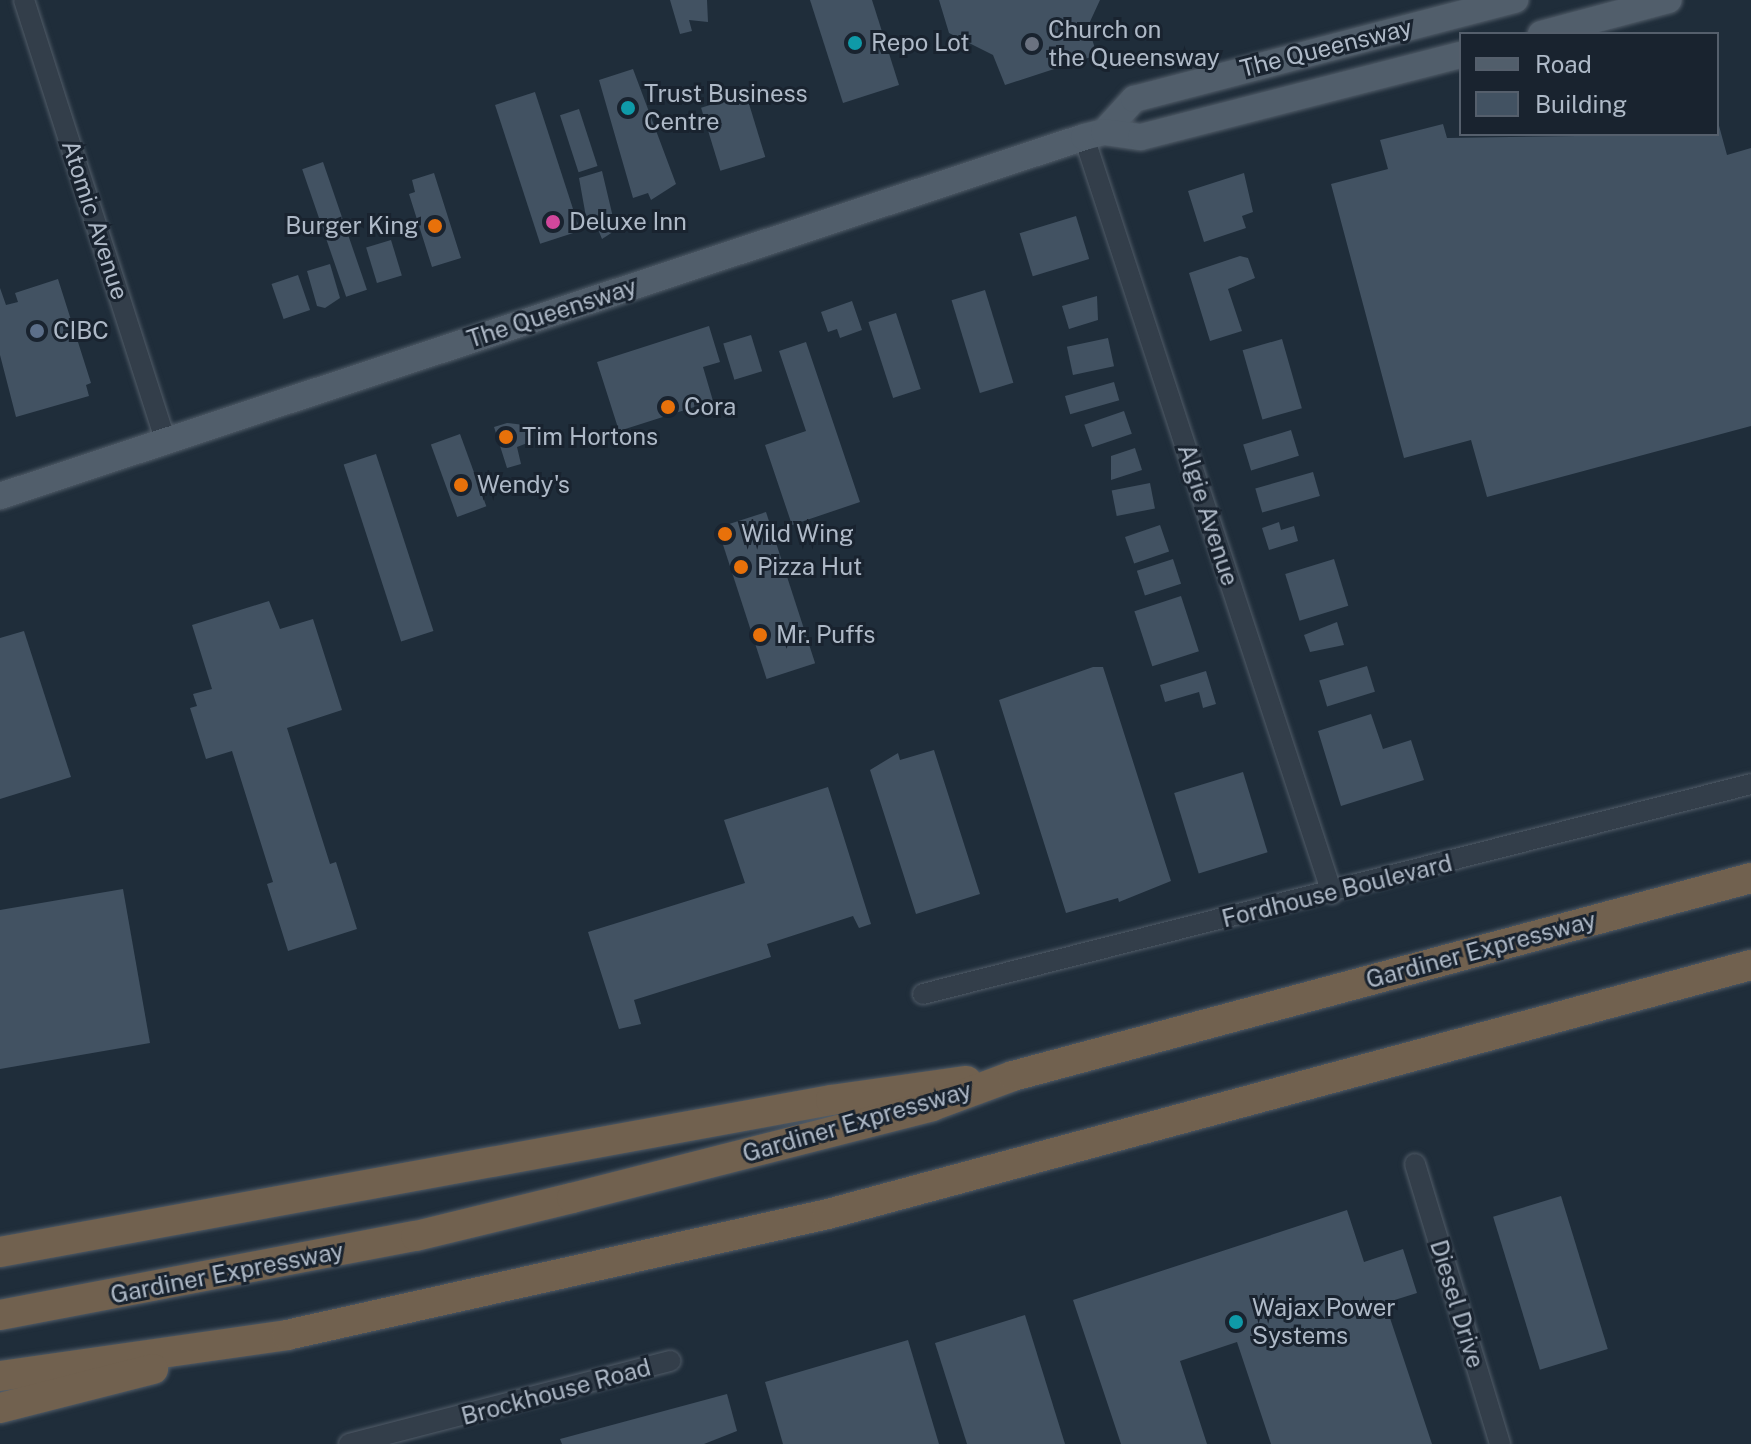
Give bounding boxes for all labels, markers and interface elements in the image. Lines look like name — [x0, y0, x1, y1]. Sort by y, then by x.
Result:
street label: The Queensway — [1237, 13, 1415, 83]
place label: Church on the Queensway — [1048, 16, 1220, 72]
place label: Repo Lot — [871, 29, 970, 57]
legend — [1459, 32, 1719, 136]
marker: Repo Lot — [846, 34, 864, 52]
marker: Church on the Queensway — [1023, 35, 1041, 53]
text: Road — [1535, 50, 1592, 78]
place label: Trust Business Centre — [644, 80, 808, 136]
text: Building — [1535, 90, 1627, 118]
marker: Trust Business Centre — [619, 99, 637, 117]
street label: Atomic Avenue — [56, 136, 134, 304]
place label: Deluxe Inn — [569, 208, 687, 236]
place label: Burger King — [285, 212, 419, 240]
marker: Deluxe Inn — [544, 213, 562, 231]
marker: Burger King — [426, 217, 444, 235]
street label: The Queensway — [464, 272, 640, 354]
place label: CIBC — [53, 317, 109, 345]
marker: CIBC — [28, 322, 46, 340]
place label: Cora — [684, 393, 736, 421]
marker: Cora — [659, 398, 677, 416]
place label: Tim Hortons — [522, 423, 658, 451]
marker: Tim Hortons — [497, 428, 515, 446]
street label: Algie Avenue — [1172, 440, 1244, 590]
place label: Wendy's — [477, 471, 570, 499]
marker: Wendy's — [452, 476, 470, 494]
place label: Wild Wing — [741, 520, 855, 548]
marker: Wild Wing — [716, 525, 734, 543]
place label: Pizza Hut — [757, 553, 862, 581]
marker: Pizza Hut — [732, 558, 750, 576]
place label: Mr. Puffs — [776, 621, 876, 649]
marker: Mr. Puffs — [751, 626, 769, 644]
street label: Fordhouse Boulevard — [1219, 848, 1455, 934]
street label: Gardiner Expressway — [1363, 905, 1599, 995]
street label: Gardiner Expressway — [739, 1076, 975, 1168]
street label: Gardiner Expressway — [108, 1236, 346, 1310]
street label: Diesel Drive — [1424, 1236, 1490, 1372]
place label: Wajax Power Systems — [1252, 1294, 1396, 1350]
marker: Wajax Power Systems — [1227, 1313, 1245, 1331]
street label: Brockhouse Road — [458, 1353, 654, 1431]

